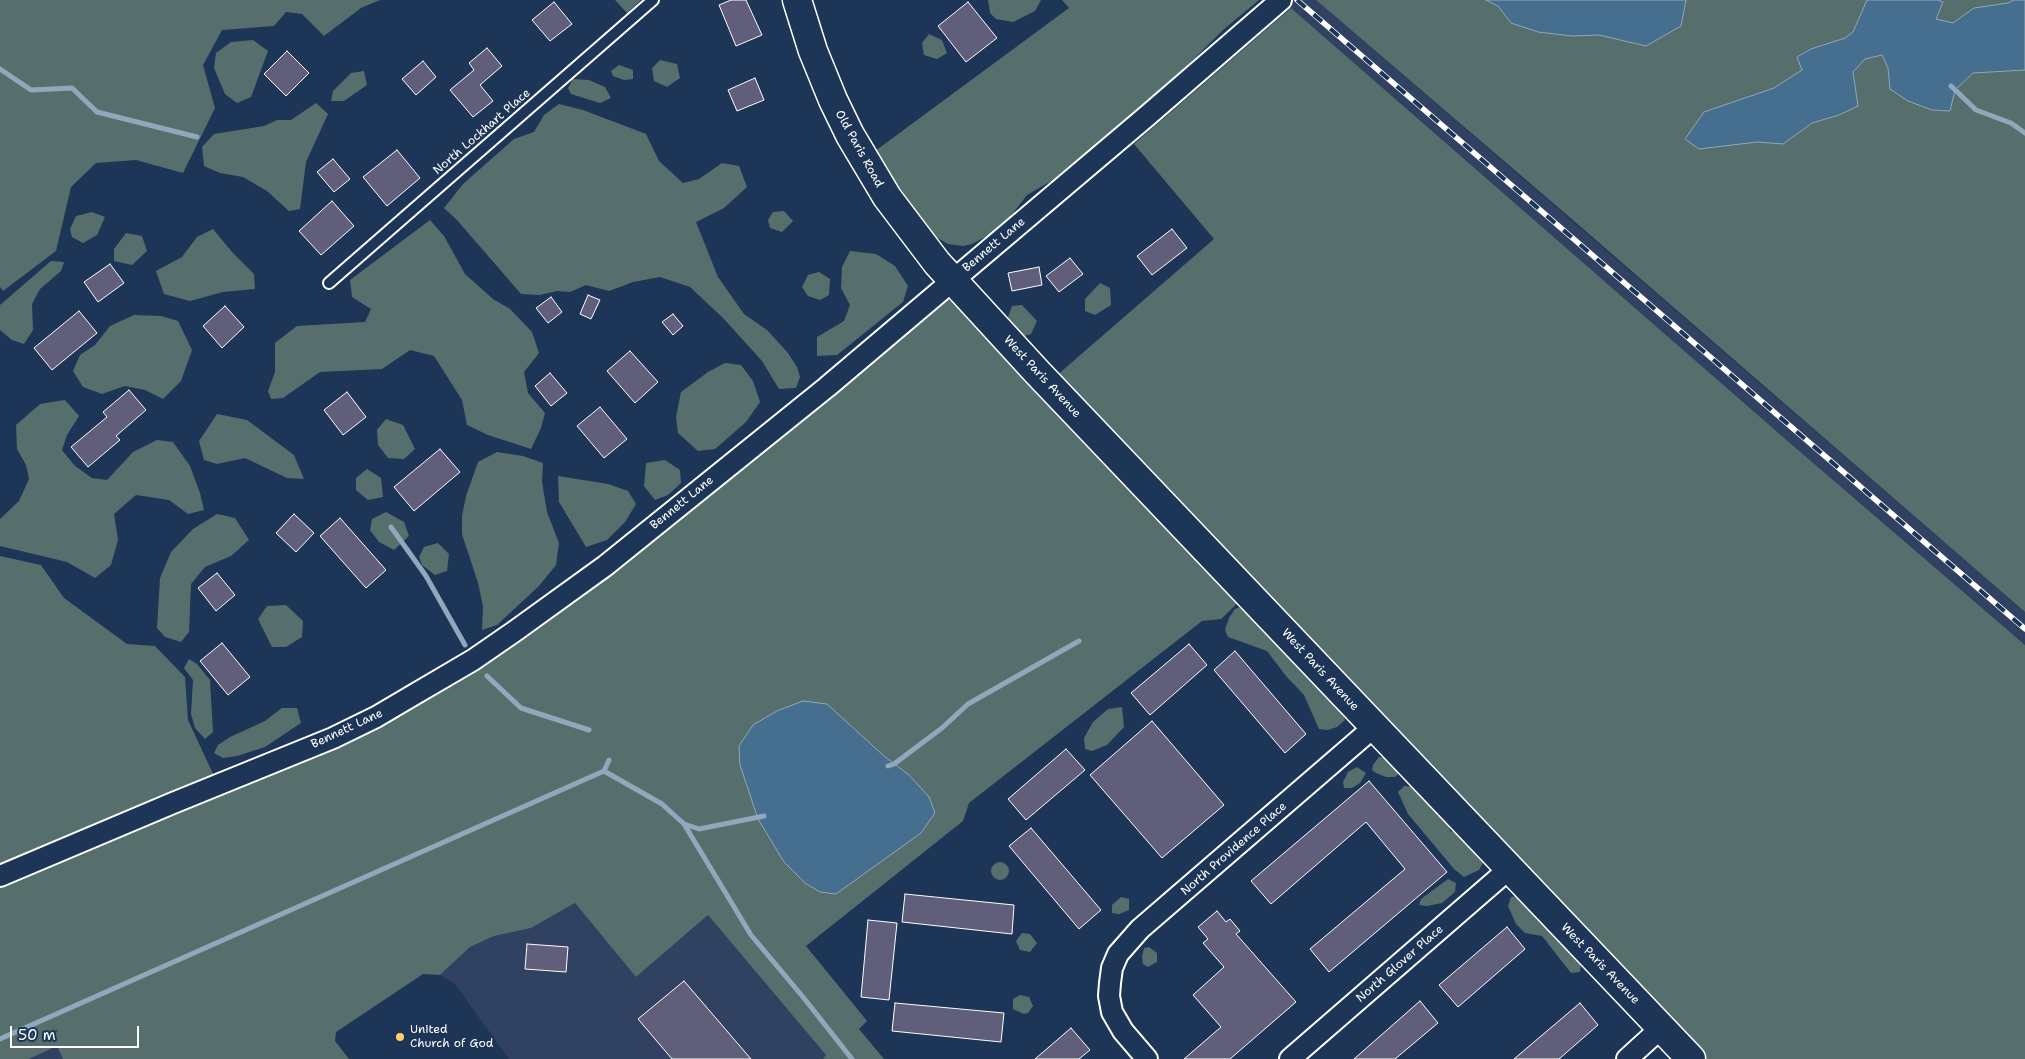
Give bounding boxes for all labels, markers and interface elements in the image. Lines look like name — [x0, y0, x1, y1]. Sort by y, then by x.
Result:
street label: North Lockhart Place — [430, 86, 534, 178]
street label: Old Paris Road — [832, 108, 886, 190]
street label: Bennett Lane — [960, 215, 1028, 275]
street label: West Paris Avenue — [1000, 333, 1084, 421]
street label: Bennett Lane — [647, 473, 717, 533]
street label: West Paris Avenue — [1278, 626, 1362, 714]
street label: Bennett Lane — [309, 706, 385, 752]
street label: North Providence Place — [1178, 799, 1290, 899]
street label: West Paris Avenue — [1558, 920, 1642, 1008]
street label: North Glover Place — [1353, 922, 1447, 1006]
scale bar — [12, 1016, 141, 1048]
place label: United Church of God — [410, 1023, 493, 1051]
text: 50 m — [18, 1025, 56, 1045]
marker: United Church of God — [394, 1031, 406, 1043]

